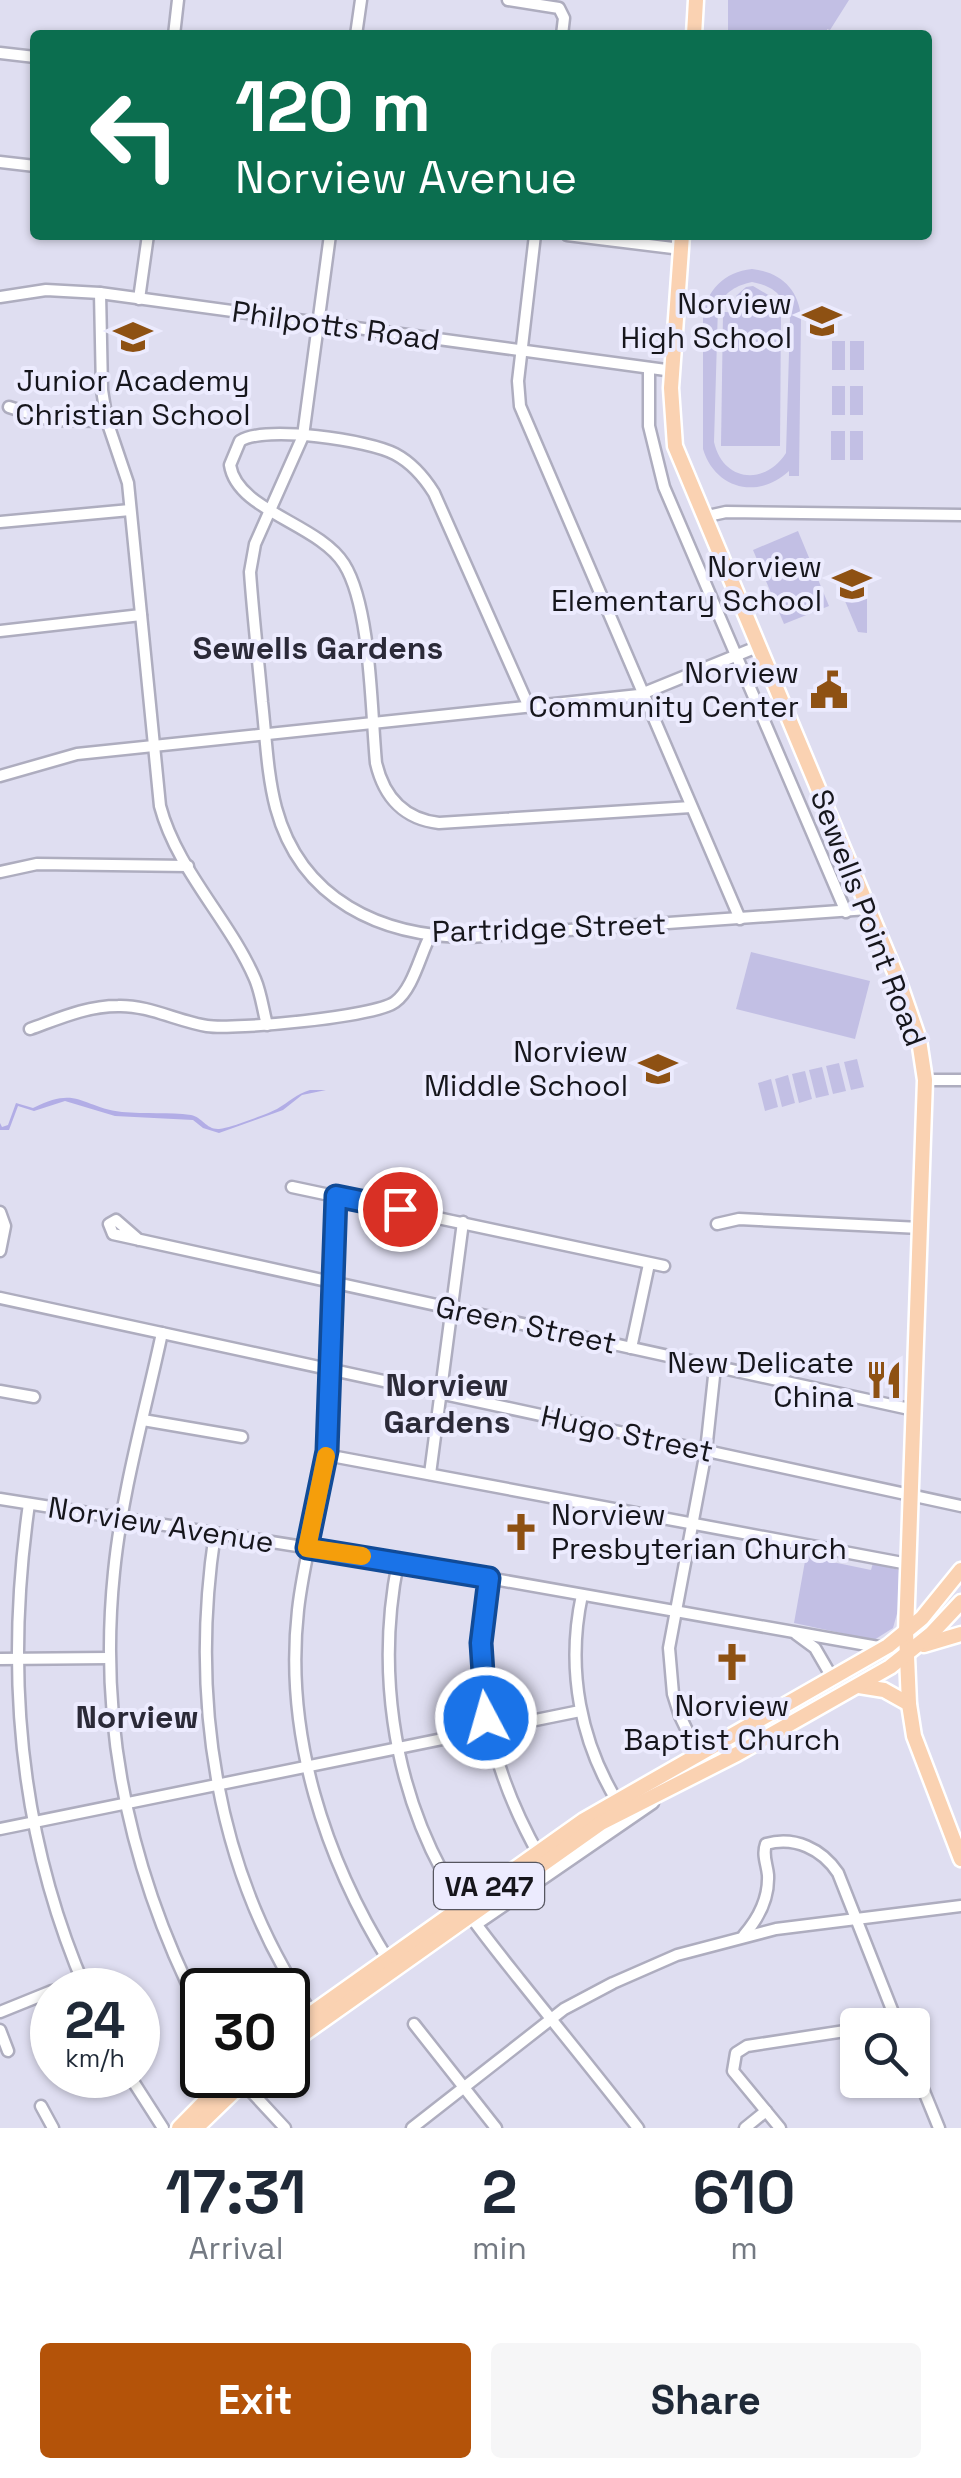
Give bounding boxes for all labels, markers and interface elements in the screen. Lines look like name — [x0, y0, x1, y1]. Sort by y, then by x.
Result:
text: 120 m — [235, 62, 431, 151]
icon: left — [70, 70, 200, 200]
text: Norview Avenue — [235, 149, 577, 206]
place label: Norview High School — [620, 284, 792, 357]
street label: Philpotts Road — [230, 292, 443, 359]
school or university icon: Norview High School — [801, 300, 843, 342]
school or university icon: Junior Academy Christian School — [112, 316, 154, 358]
place label: Junior Academy Christian School — [15, 361, 251, 434]
place label: Norview Elementary School — [551, 547, 822, 620]
school or university icon: Norview Elementary School — [831, 563, 873, 605]
district label: Sewells Gardens — [193, 628, 443, 668]
place label: Norview Community Center — [529, 653, 799, 726]
public building icon: Norview Community Center — [808, 669, 850, 711]
street label: Sewells Point Road — [802, 784, 935, 1052]
street label: Partridge Street — [431, 904, 667, 951]
place label: Norview Middle School — [424, 1032, 628, 1105]
school or university icon: Norview Middle School — [637, 1048, 679, 1090]
pin — [358, 1167, 443, 1252]
icon: arrive — [373, 1182, 428, 1237]
street label: Green Street — [432, 1286, 620, 1363]
place label: New Delicate China — [667, 1343, 854, 1416]
restaurant icon: New Delicate China — [863, 1359, 905, 1401]
district label: Norview Gardens — [383, 1365, 511, 1442]
street label: Hugo Street — [537, 1396, 717, 1471]
street label: Norview Avenue — [45, 1487, 277, 1562]
place label: Norview Presbyterian Church — [551, 1495, 847, 1568]
church icon: Norview Presbyterian Church — [500, 1511, 542, 1553]
church icon: Norview Baptist Church — [711, 1641, 753, 1683]
position arrow — [434, 1666, 538, 1770]
place label: Norview Baptist Church — [624, 1686, 840, 1759]
district label: Norview — [75, 1697, 199, 1737]
road number: VA 247 — [434, 1863, 544, 1909]
speed limit sign: 30 — [180, 1968, 310, 2098]
text: 24 — [65, 1989, 125, 2053]
map controls — [840, 2008, 930, 2098]
button: search — [840, 2008, 930, 2098]
text: km/h — [65, 2042, 125, 2074]
text: 17:31 — [166, 2154, 306, 2231]
text: 2 — [482, 2154, 517, 2231]
text: 610 — [693, 2154, 795, 2231]
text: Arrival — [188, 2228, 284, 2268]
text: min — [472, 2228, 527, 2268]
text: m — [730, 2228, 758, 2268]
button: Exit — [40, 2343, 471, 2458]
button: Share — [491, 2343, 921, 2458]

